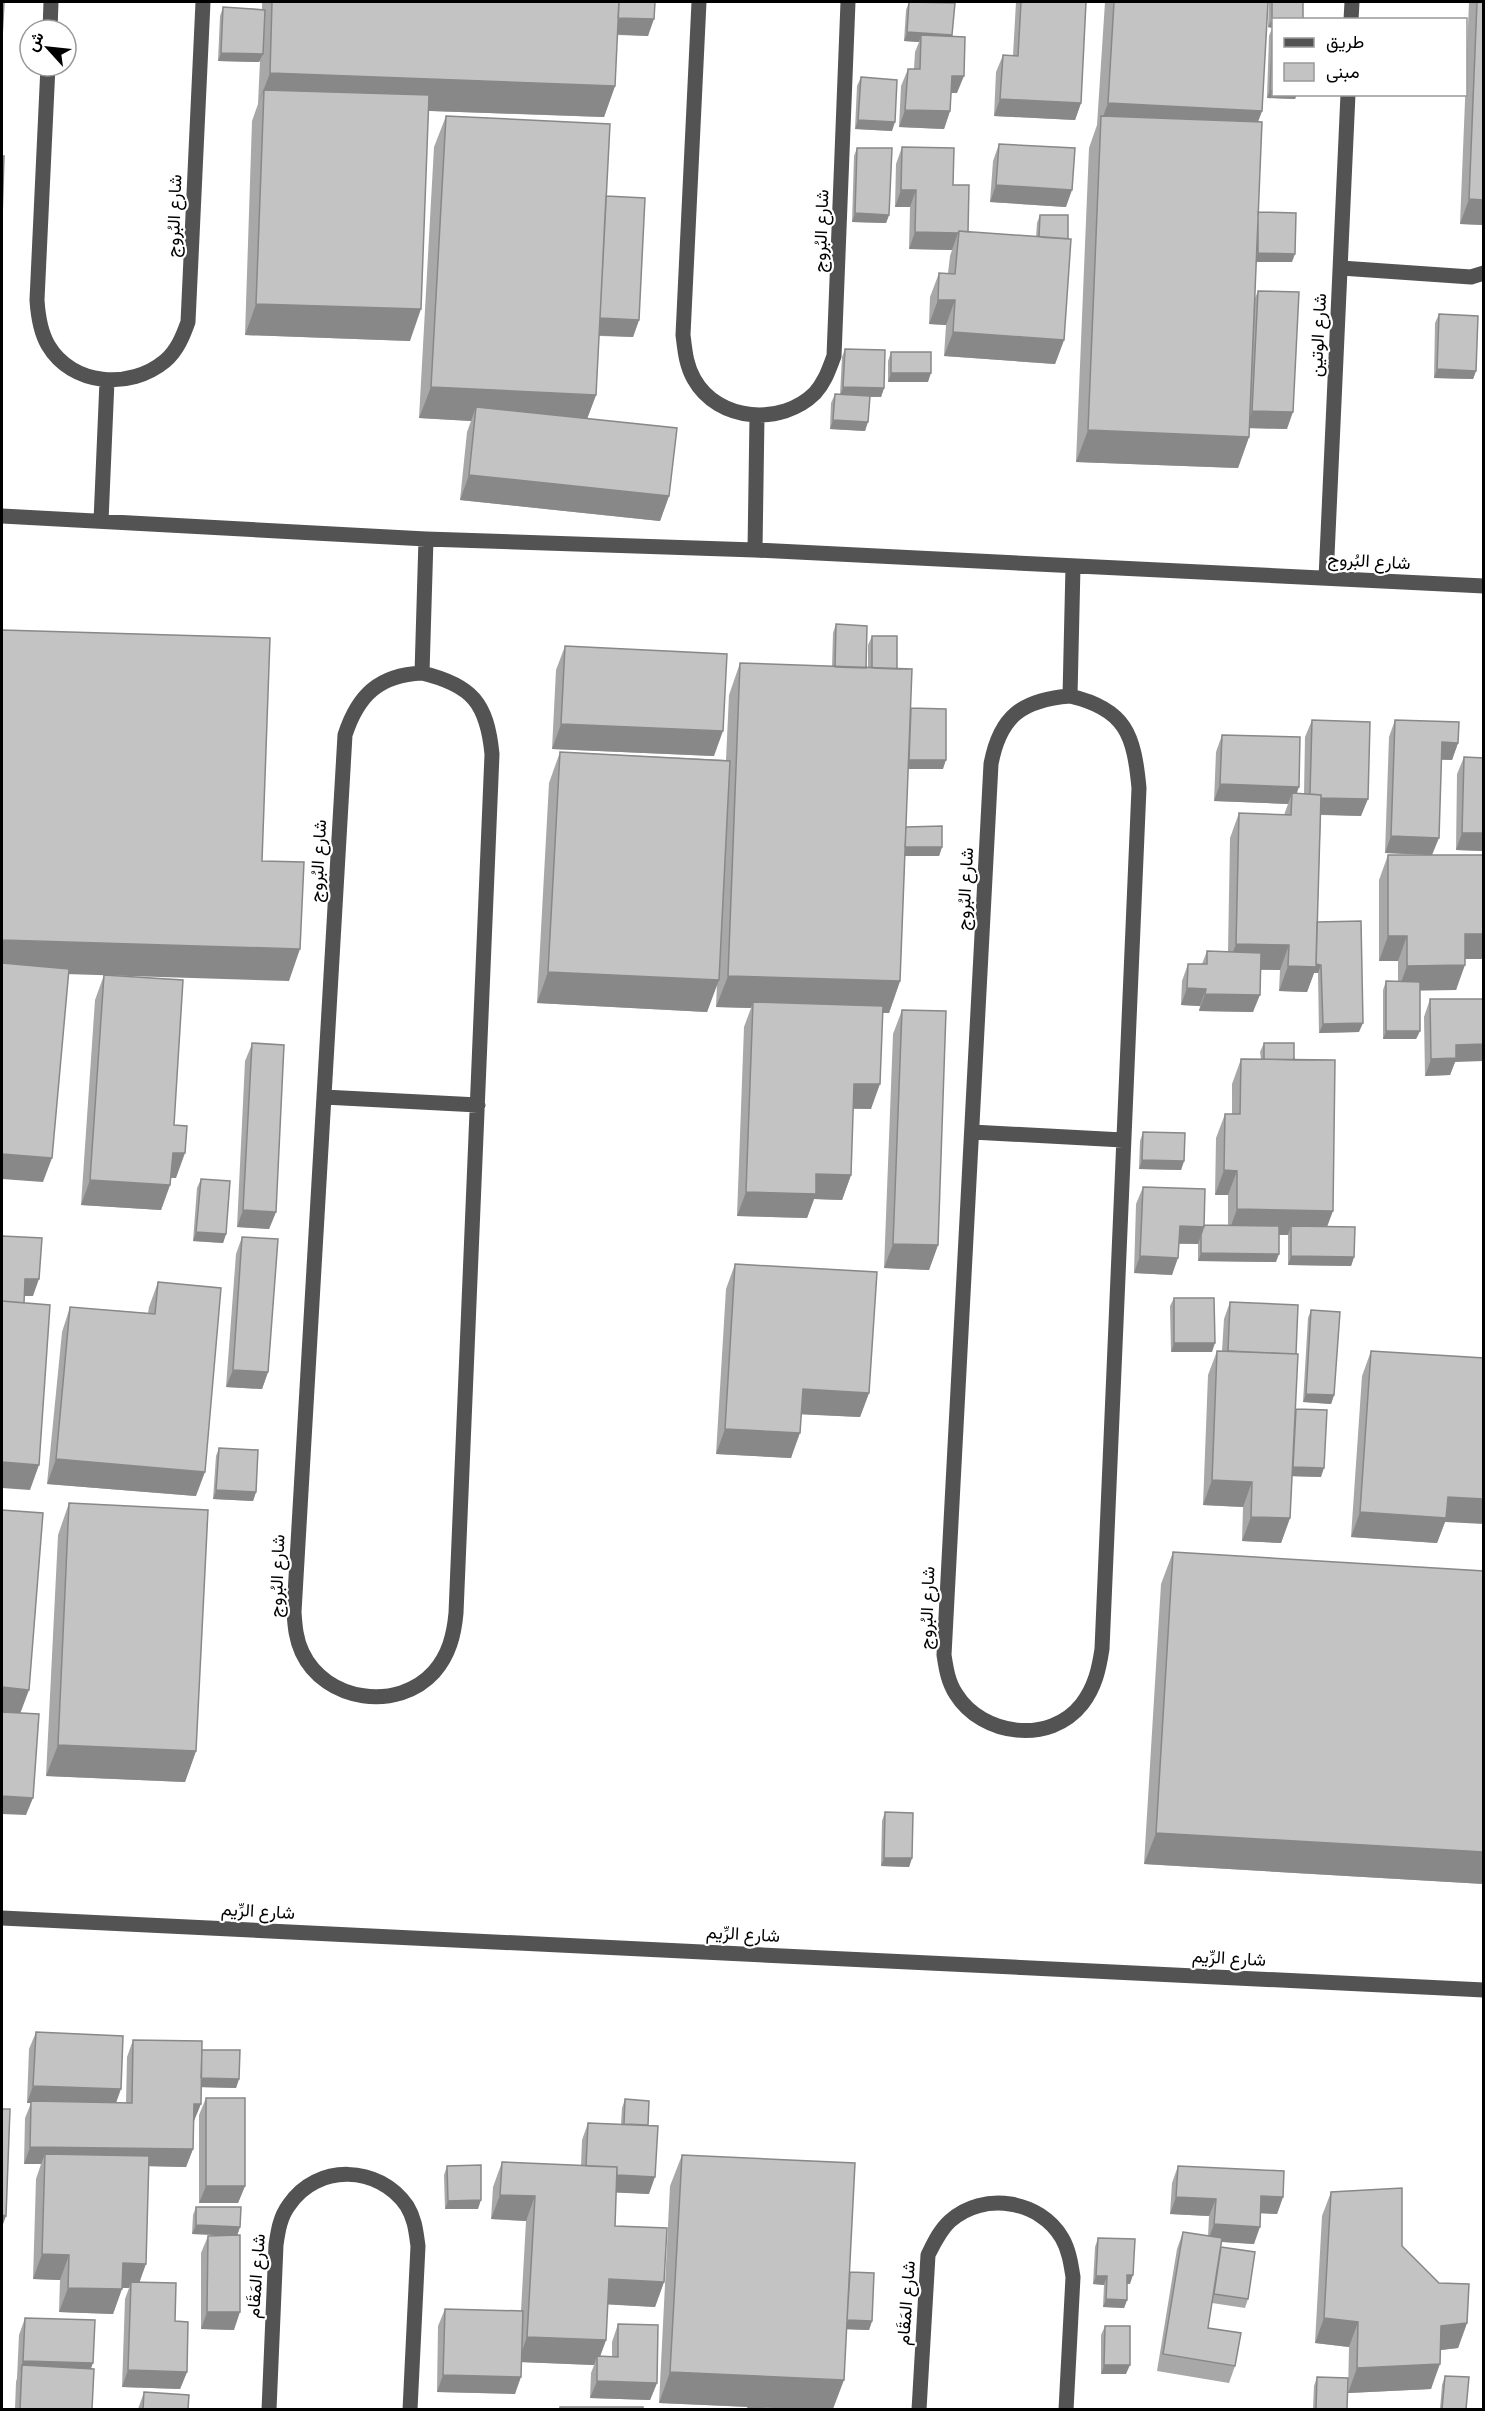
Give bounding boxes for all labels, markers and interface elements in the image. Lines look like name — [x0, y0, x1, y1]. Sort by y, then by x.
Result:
north arrow — [18, 18, 78, 78]
legend — [1272, 18, 1467, 96]
text: ش — [21, 28, 48, 54]
text: طريق — [1326, 30, 1364, 53]
text: مبنى — [1326, 60, 1360, 83]
street label: شارع البُروج — [161, 174, 187, 258]
street label: شارع البُروج — [808, 189, 834, 273]
street label: شارع الوتين — [1304, 293, 1332, 377]
street label: شارع البُروج — [1327, 547, 1411, 575]
street label: شارع البُروج — [304, 819, 332, 903]
street label: شارع البُروج — [951, 847, 979, 931]
street label: شارع البُروج — [264, 1534, 290, 1618]
street label: شارع البُروج — [914, 1566, 940, 1650]
street label: شارع الرِّيم — [220, 1897, 296, 1925]
street label: شارع الرِّيم — [705, 1920, 781, 1948]
street label: شارع الرِّيم — [1191, 1944, 1267, 1972]
street label: شارع المَقَام — [241, 2233, 271, 2319]
street label: شارع المَقَام — [891, 2260, 921, 2346]

